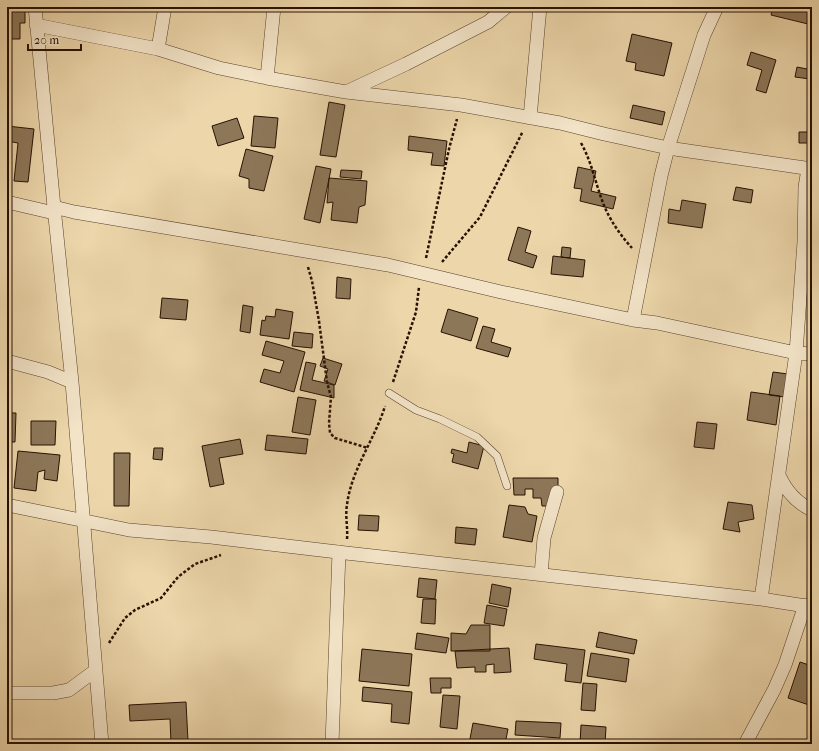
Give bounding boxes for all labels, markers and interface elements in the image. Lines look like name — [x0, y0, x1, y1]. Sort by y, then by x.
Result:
scale bar — [28, 26, 81, 52]
text: 20 m — [34, 33, 59, 47]

